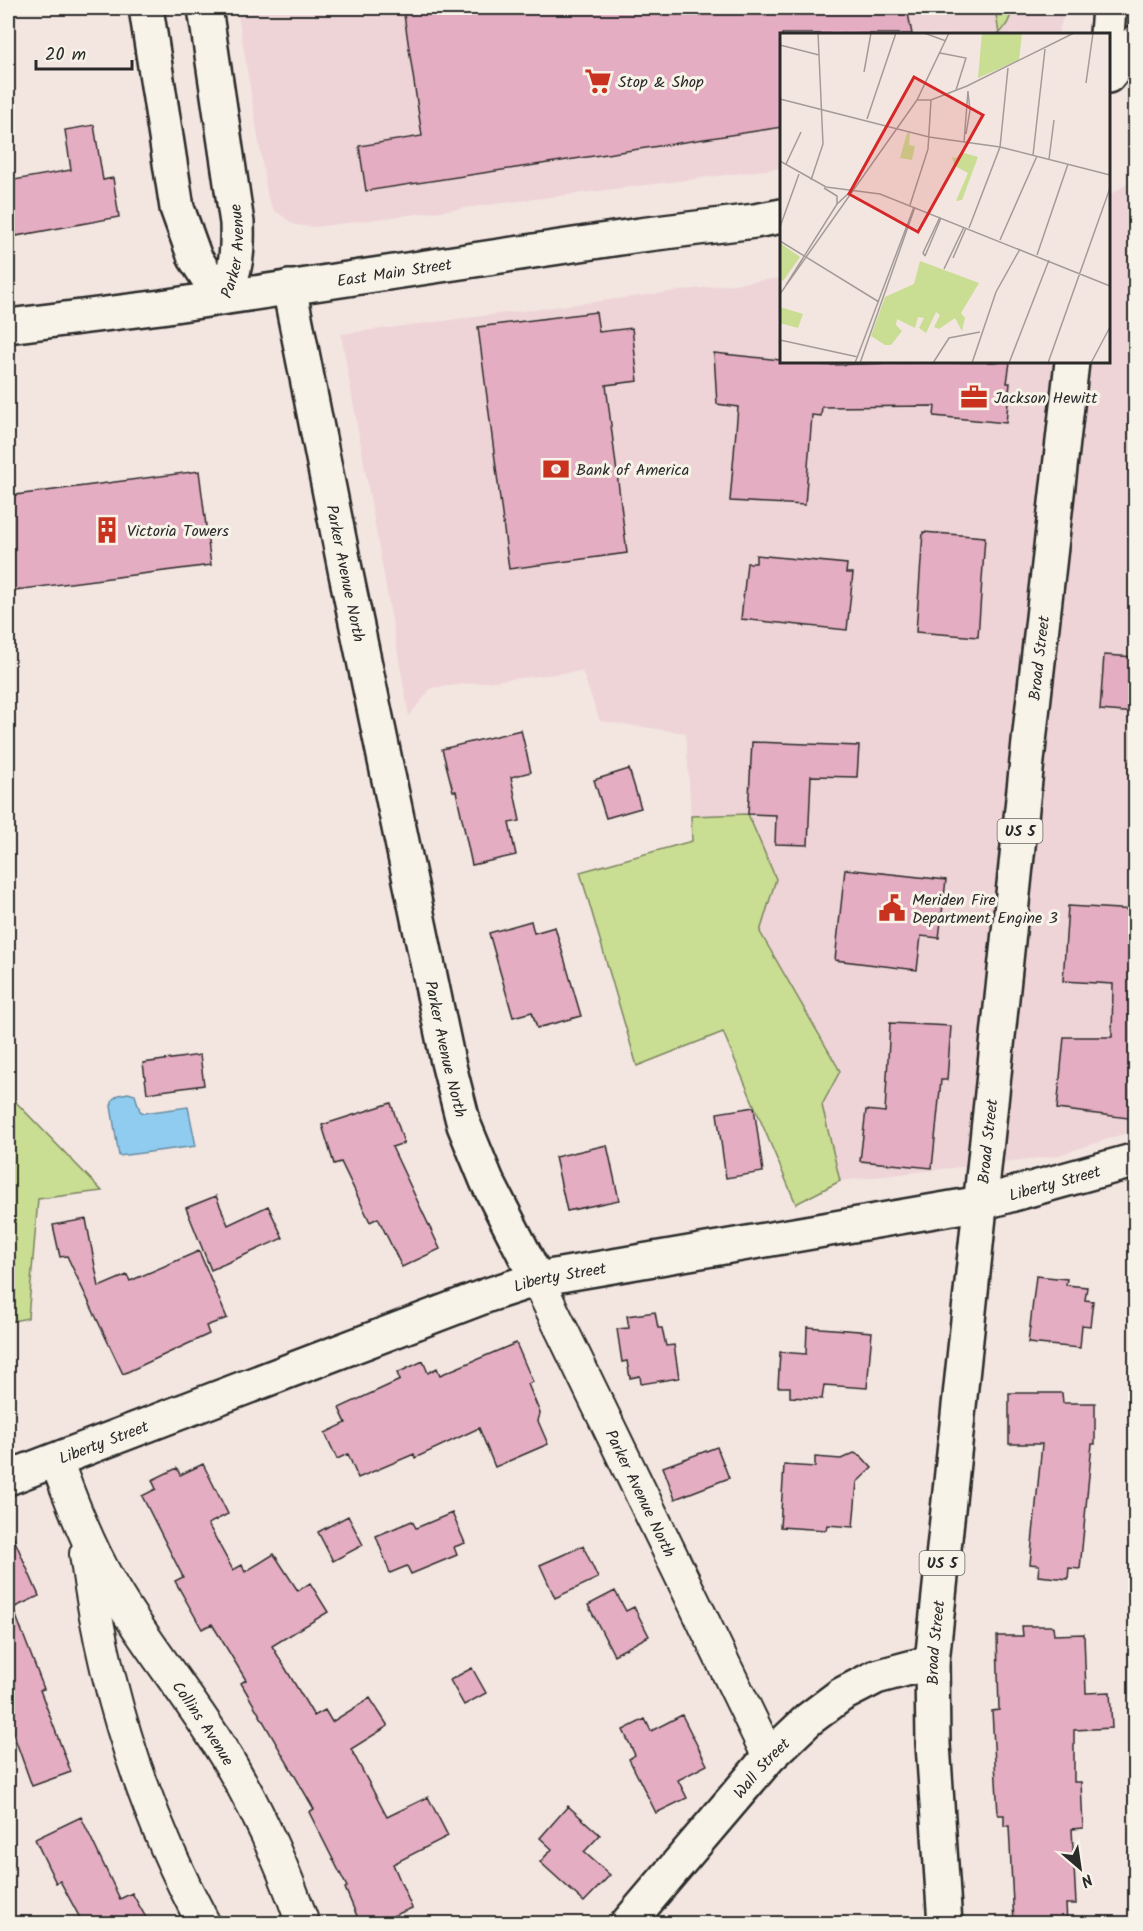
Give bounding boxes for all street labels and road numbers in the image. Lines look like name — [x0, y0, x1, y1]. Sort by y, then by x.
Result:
street label: Parker Avenue — [215, 202, 251, 302]
street label: East Main Street — [335, 252, 454, 294]
street label: Parker Avenue North — [319, 503, 371, 645]
street label: Broad Street — [1023, 614, 1057, 702]
road number: US 5 — [998, 819, 1042, 843]
street label: Parker Avenue North — [417, 979, 473, 1120]
street label: Broad Street — [971, 1097, 1005, 1185]
street label: Liberty Street — [1006, 1159, 1104, 1209]
street label: Liberty Street — [510, 1256, 609, 1300]
street label: Liberty Street — [55, 1414, 153, 1472]
street label: Parker Avenue North — [598, 1425, 681, 1562]
road number: US 5 — [920, 1551, 964, 1575]
street label: Broad Street — [921, 1598, 953, 1685]
street label: Collins Avenue — [165, 1676, 240, 1771]
street label: Wall Street — [728, 1732, 797, 1805]

